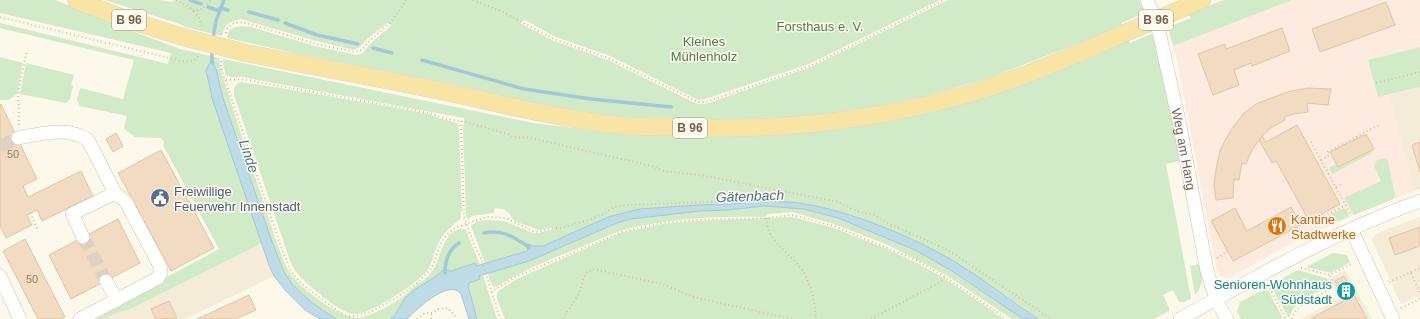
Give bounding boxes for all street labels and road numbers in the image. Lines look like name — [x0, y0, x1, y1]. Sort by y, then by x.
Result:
road number: B 96 — [112, 10, 146, 30]
road number: B 96 — [1139, 10, 1173, 30]
street label: Weg am Hang — [1169, 107, 1199, 191]
road number: B 96 — [673, 118, 707, 138]

